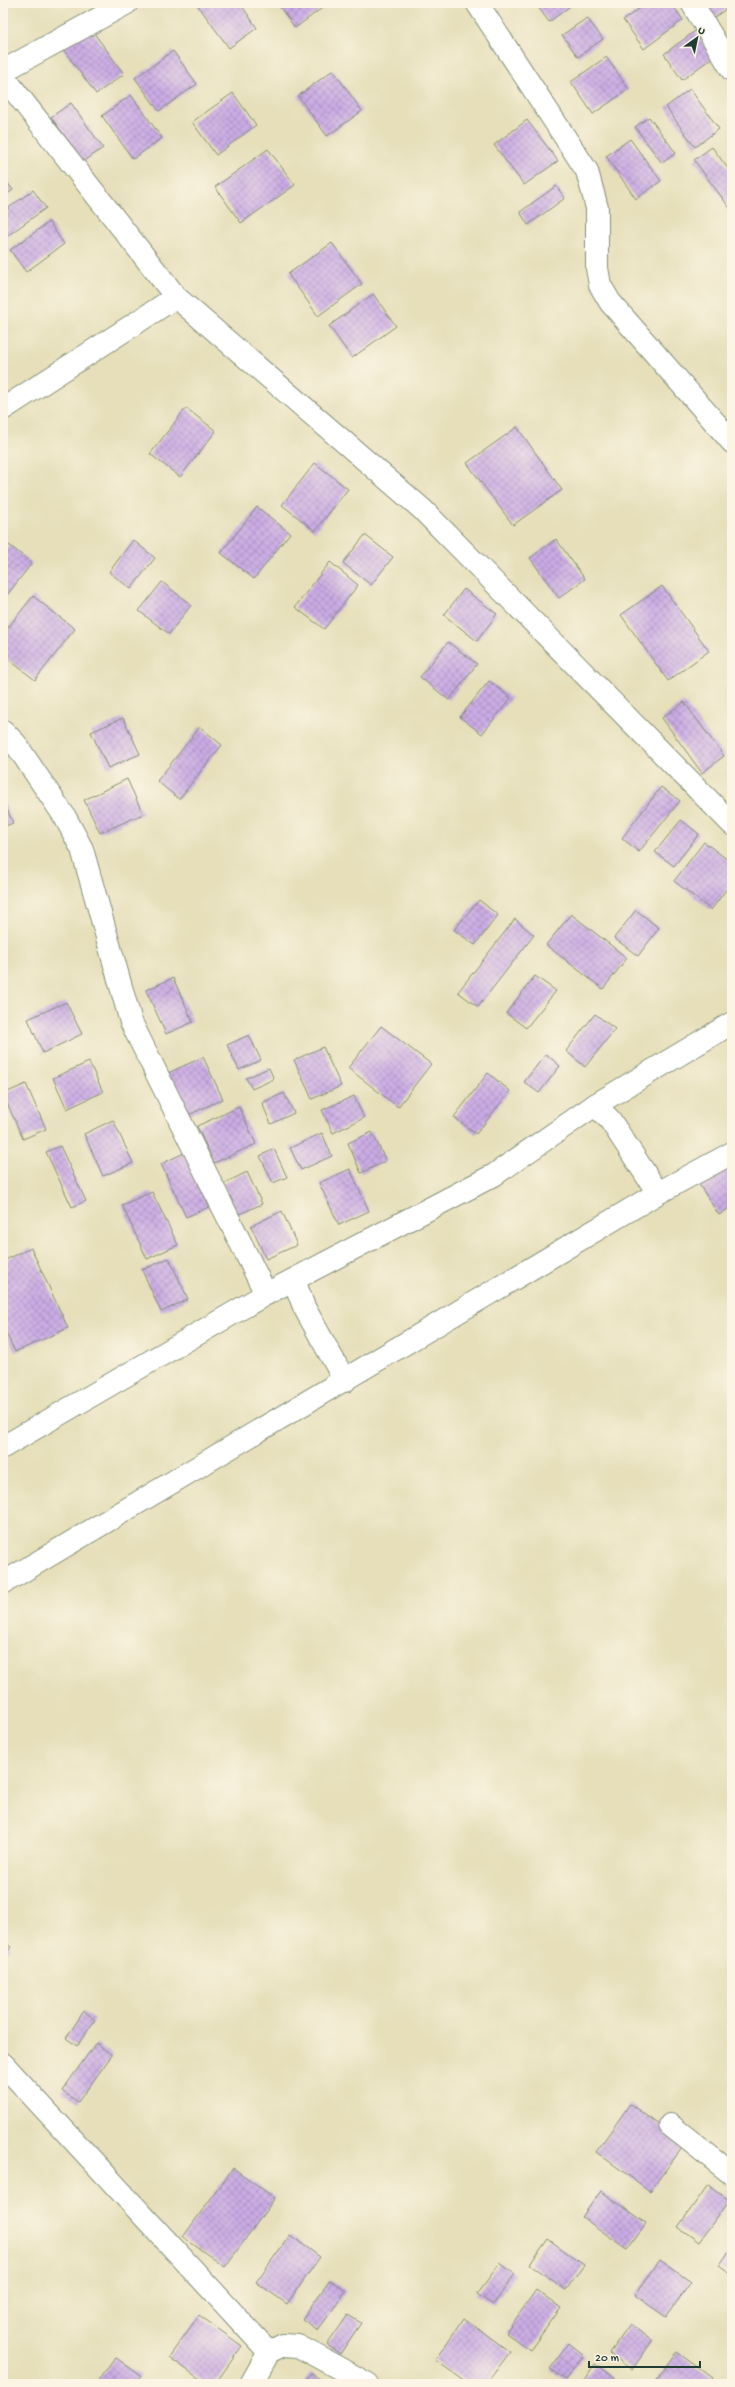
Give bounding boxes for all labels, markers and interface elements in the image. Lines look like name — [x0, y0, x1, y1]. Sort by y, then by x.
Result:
north arrow — [677, 18, 717, 58]
text: U — [695, 25, 708, 38]
scale bar — [589, 2343, 700, 2369]
text: 20 m — [595, 2352, 620, 2366]

